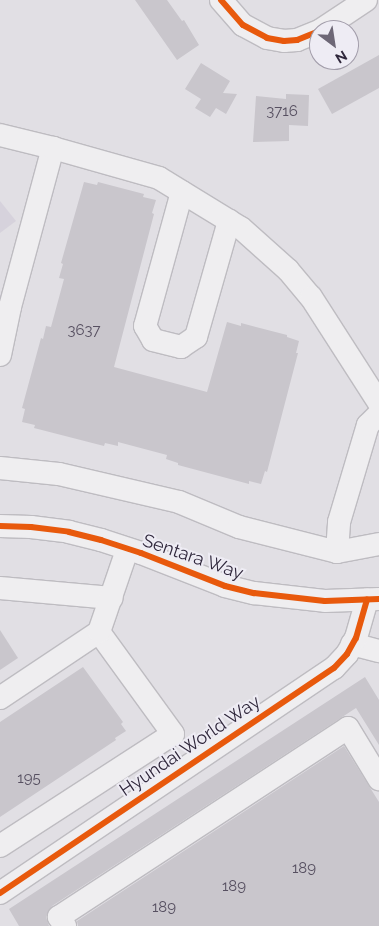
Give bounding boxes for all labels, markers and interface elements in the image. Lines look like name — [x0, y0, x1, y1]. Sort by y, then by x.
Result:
north arrow — [309, 20, 359, 70]
text: N — [333, 47, 350, 67]
house number: 3716 — [266, 103, 298, 121]
house number: 3637 — [67, 322, 101, 340]
street label: Sentara Way — [140, 530, 246, 584]
street label: Hyundai World Way — [115, 691, 265, 801]
house number: 195 — [17, 770, 41, 788]
house number: 189 — [292, 860, 316, 878]
house number: 189 — [222, 878, 246, 896]
house number: 189 — [152, 899, 176, 917]

